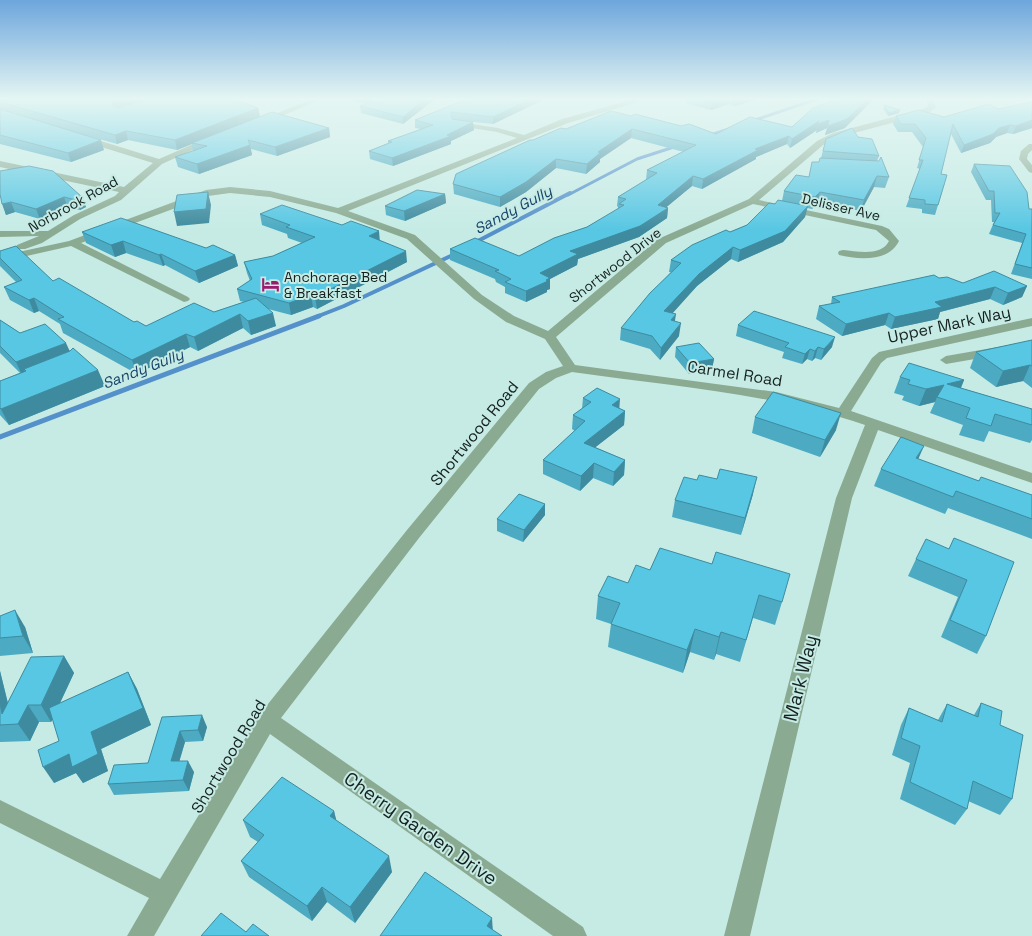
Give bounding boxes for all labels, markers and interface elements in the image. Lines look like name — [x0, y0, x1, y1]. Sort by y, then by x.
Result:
street label: Norbrook Road — [25, 172, 121, 236]
water label: Sandy Gully — [471, 181, 556, 238]
street label: Delisser Ave — [800, 189, 882, 225]
street label: Shortwood Drive — [565, 223, 665, 307]
place label: Anchorage Bed & Breakfast — [284, 268, 387, 302]
hotel icon: Anchorage Bed & Breakfast — [260, 275, 280, 295]
street label: Upper Mark Way — [886, 301, 1013, 348]
water label: Sandy Gully — [100, 344, 187, 393]
street label: Carmel Road — [686, 356, 784, 391]
street label: Shortwood Road — [426, 377, 523, 490]
street label: Mark Way — [778, 632, 823, 724]
street label: Shortwood Road — [186, 696, 271, 817]
street label: Cherry Garden Drive — [339, 766, 502, 891]

